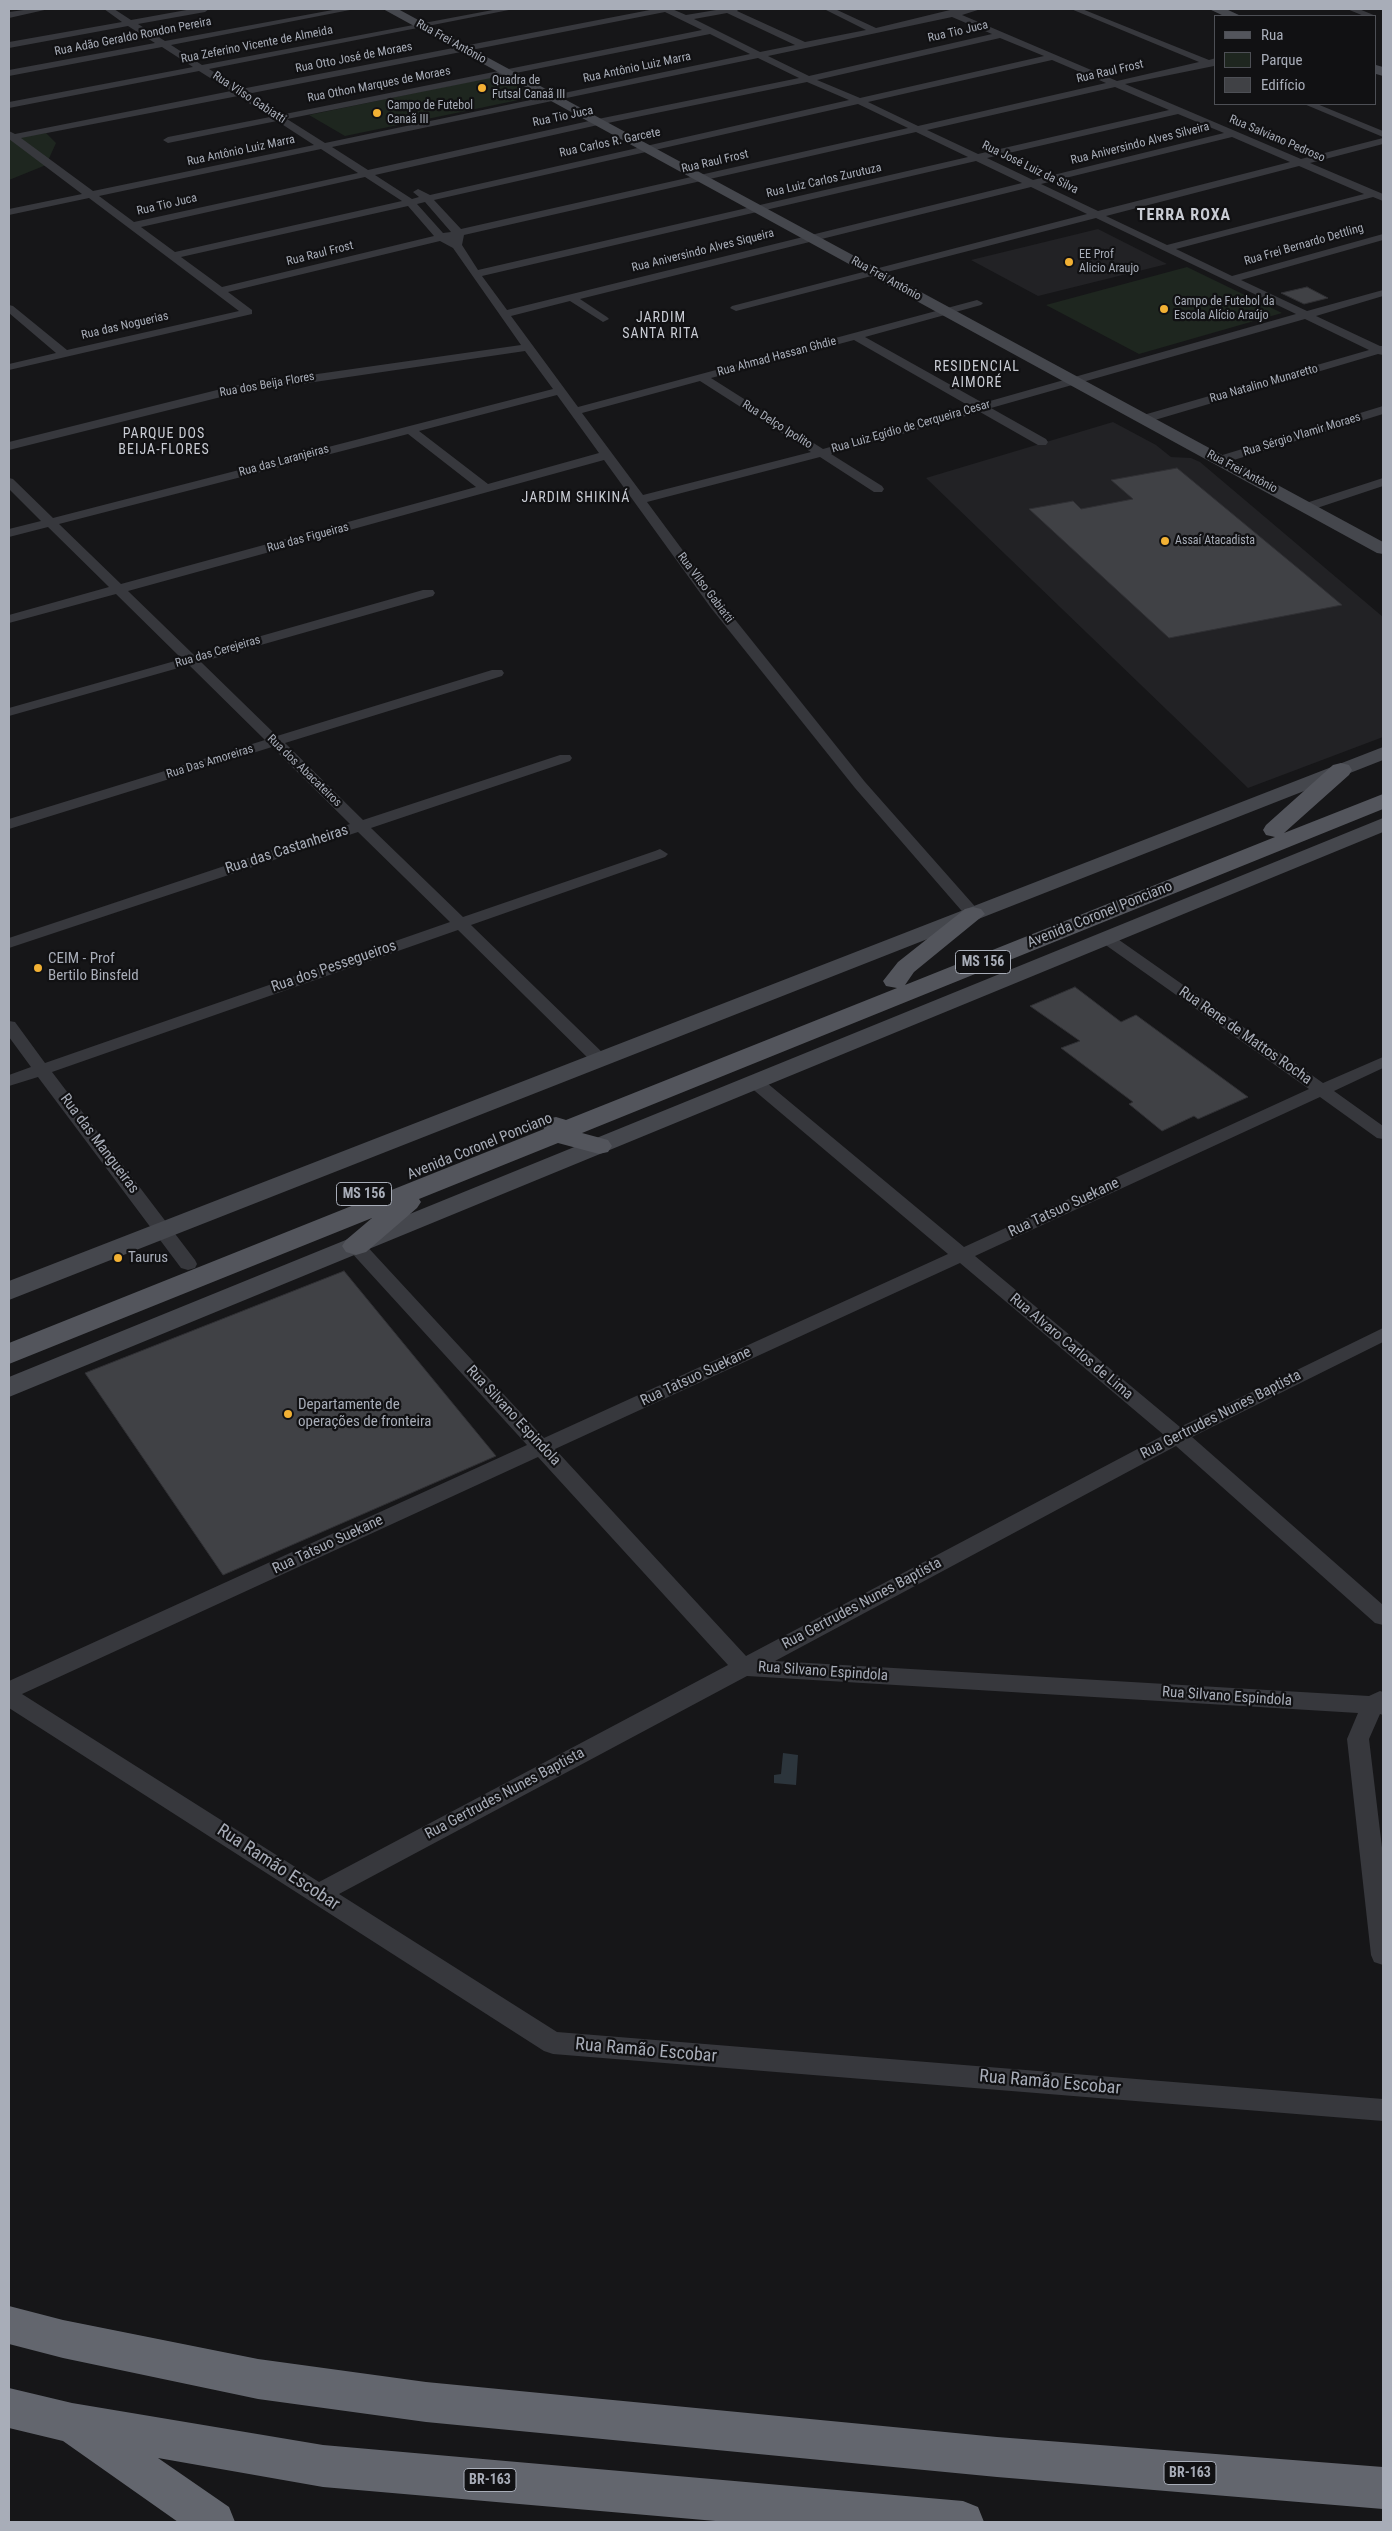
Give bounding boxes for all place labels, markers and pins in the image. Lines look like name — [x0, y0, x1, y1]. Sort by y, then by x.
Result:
place label: Quadra de Futsal Canaã III — [492, 74, 565, 102]
marker: Quadra de Futsal Canaã III — [476, 82, 488, 94]
place label: Campo de Futebol Canaã III — [387, 99, 473, 127]
marker: Campo de Futebol Canaã III — [371, 107, 383, 119]
place label: EE Prof Alicio Araujo — [1079, 248, 1139, 276]
marker: EE Prof Alicio Araujo — [1063, 256, 1075, 268]
place label: Campo de Futebol da Escola Alício Araújo — [1174, 295, 1274, 323]
marker: Campo de Futebol da Escola Alício Araújo — [1158, 303, 1170, 315]
place label: Assaí Atacadista — [1175, 534, 1255, 548]
marker: Assaí Atacadista — [1159, 535, 1171, 547]
place label: CEIM - Prof Bertilo Binsfeld — [48, 950, 139, 985]
marker: CEIM - Prof Bertilo Binsfeld — [32, 962, 44, 974]
place label: Taurus — [128, 1249, 168, 1267]
marker: Taurus — [112, 1252, 124, 1264]
place label: Departamente de operações de fronteira — [298, 1396, 431, 1431]
marker: Departamente de operações de fronteira — [282, 1408, 294, 1420]

